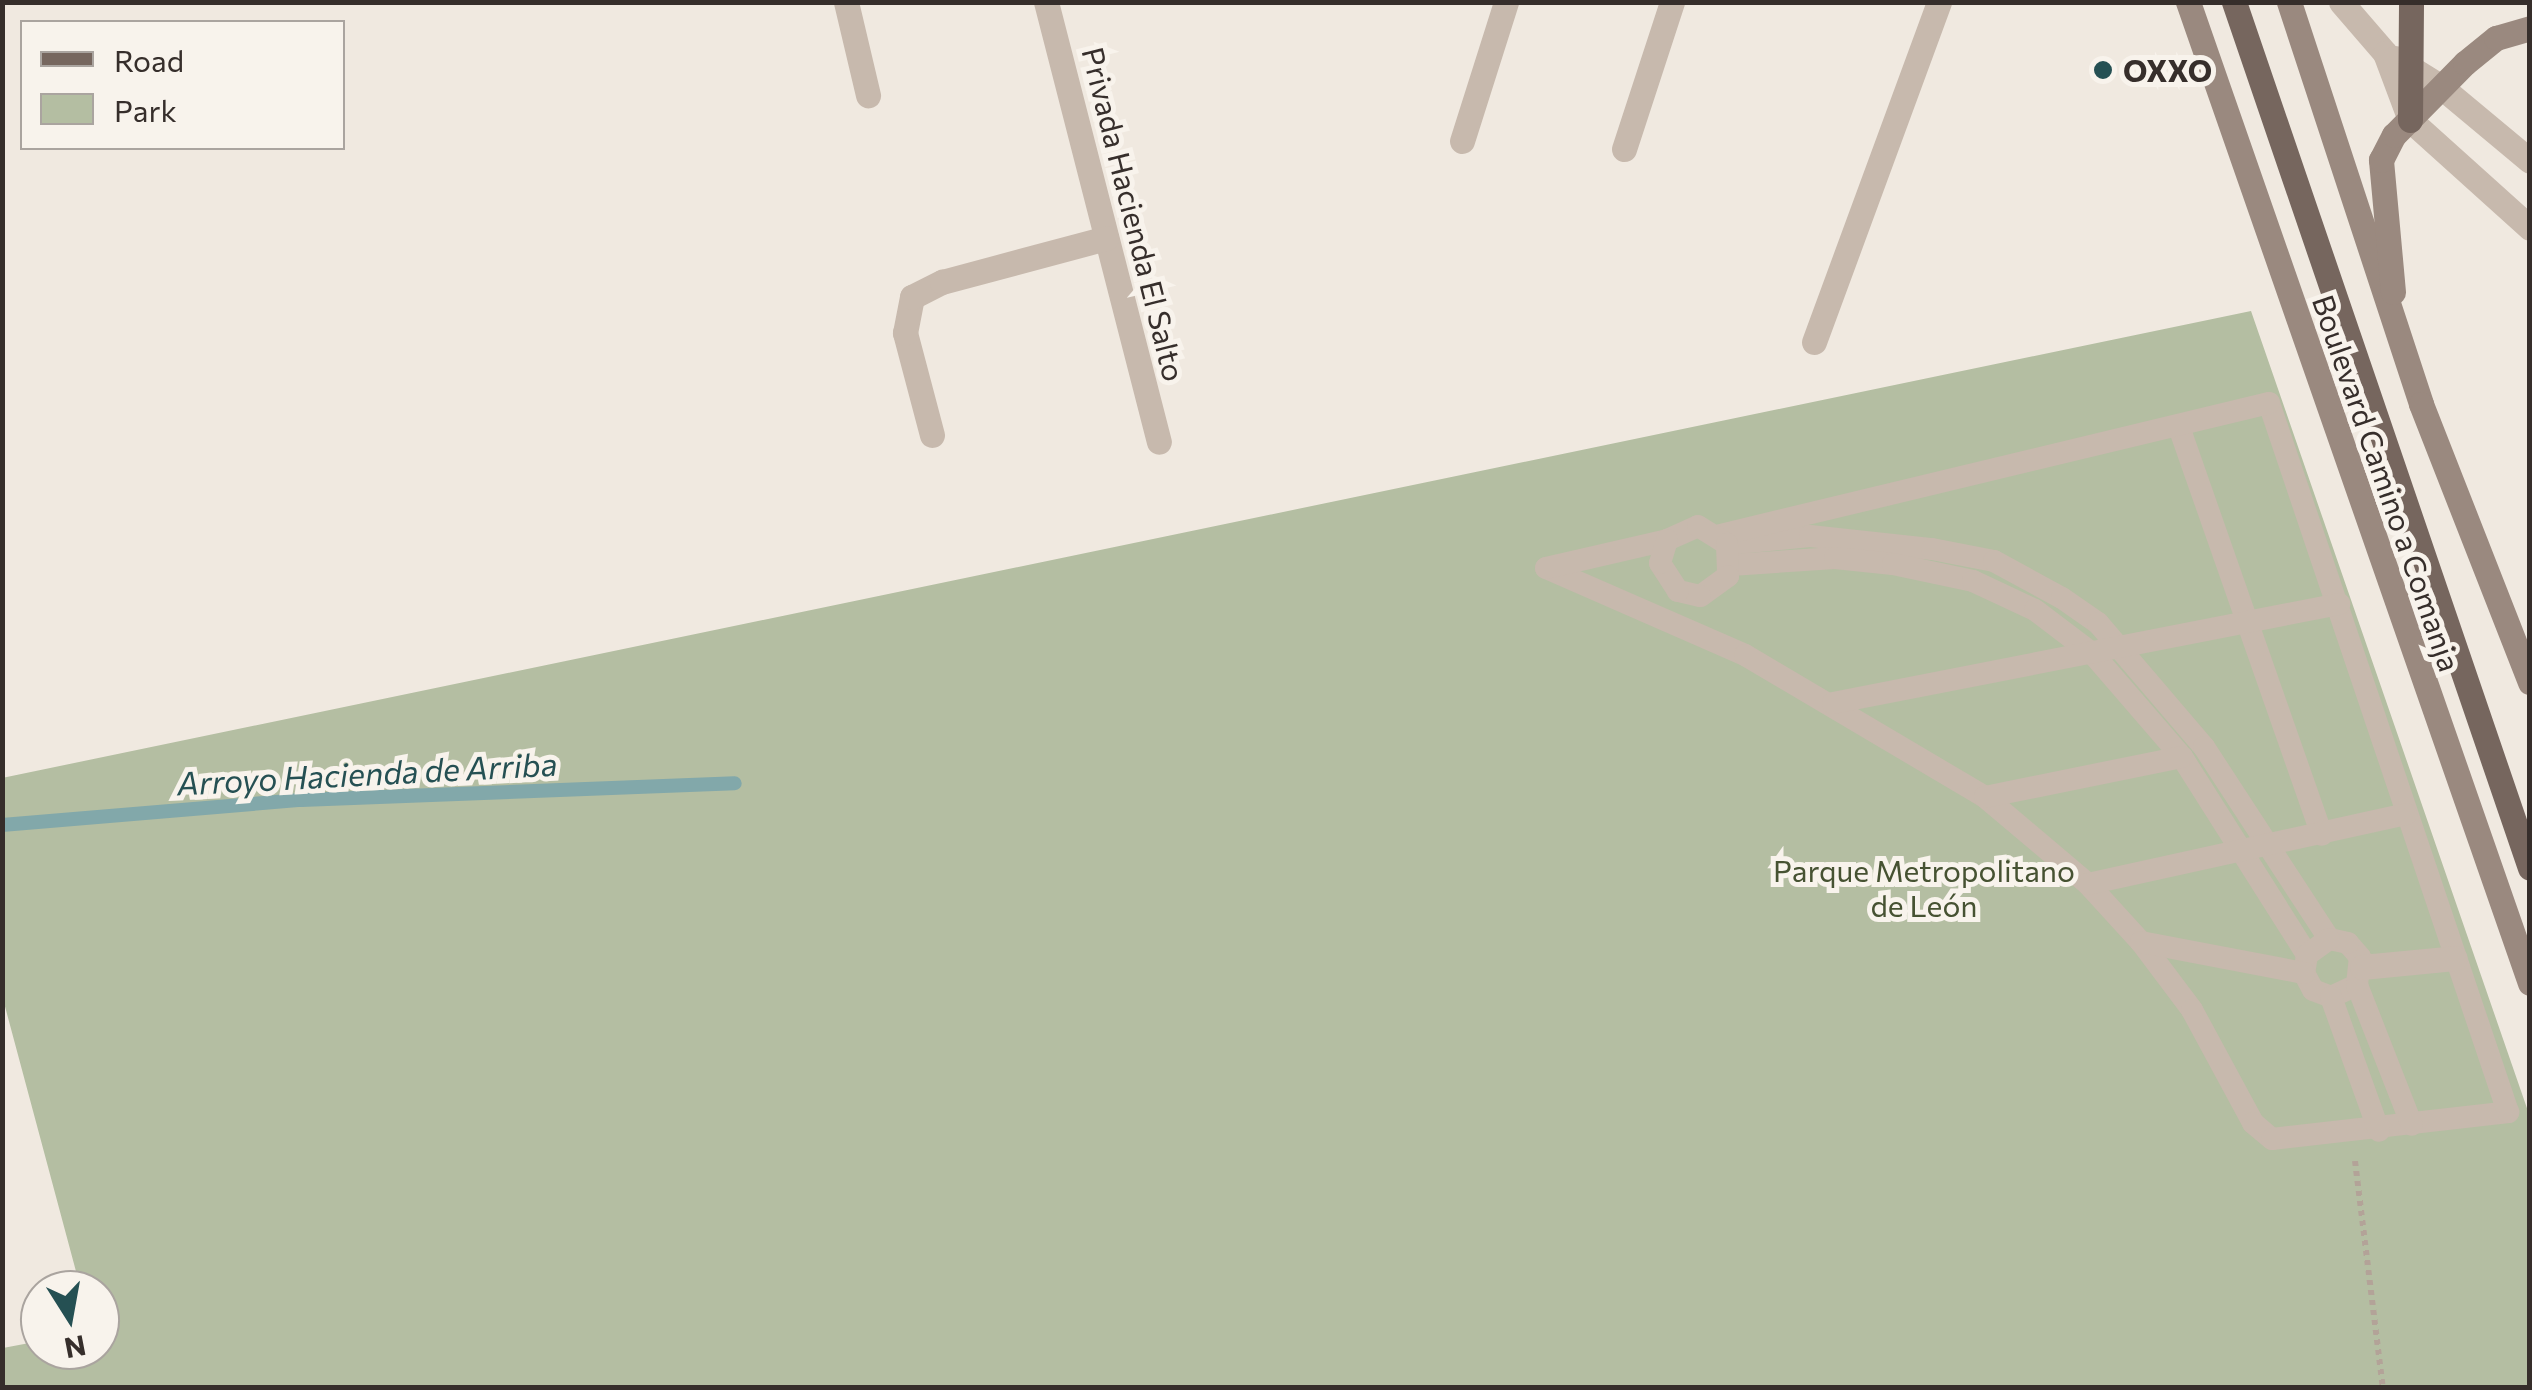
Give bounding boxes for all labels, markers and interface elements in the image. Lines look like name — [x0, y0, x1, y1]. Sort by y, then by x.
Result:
legend — [20, 20, 345, 150]
text: Road — [114, 41, 184, 78]
street label: Privada Hacienda El Salto — [1075, 43, 1193, 385]
place label: OXXO — [2123, 52, 2212, 88]
marker: OXXO — [2092, 59, 2114, 81]
text: Park — [114, 91, 177, 128]
street label: Boulevard Camino a Comanja — [2306, 290, 2468, 676]
water label: Arroyo Hacienda de Arriba — [176, 744, 558, 802]
park label: Parque Metropolitano de León — [1773, 852, 2075, 922]
north arrow — [20, 1270, 120, 1370]
text: N — [62, 1329, 89, 1366]

